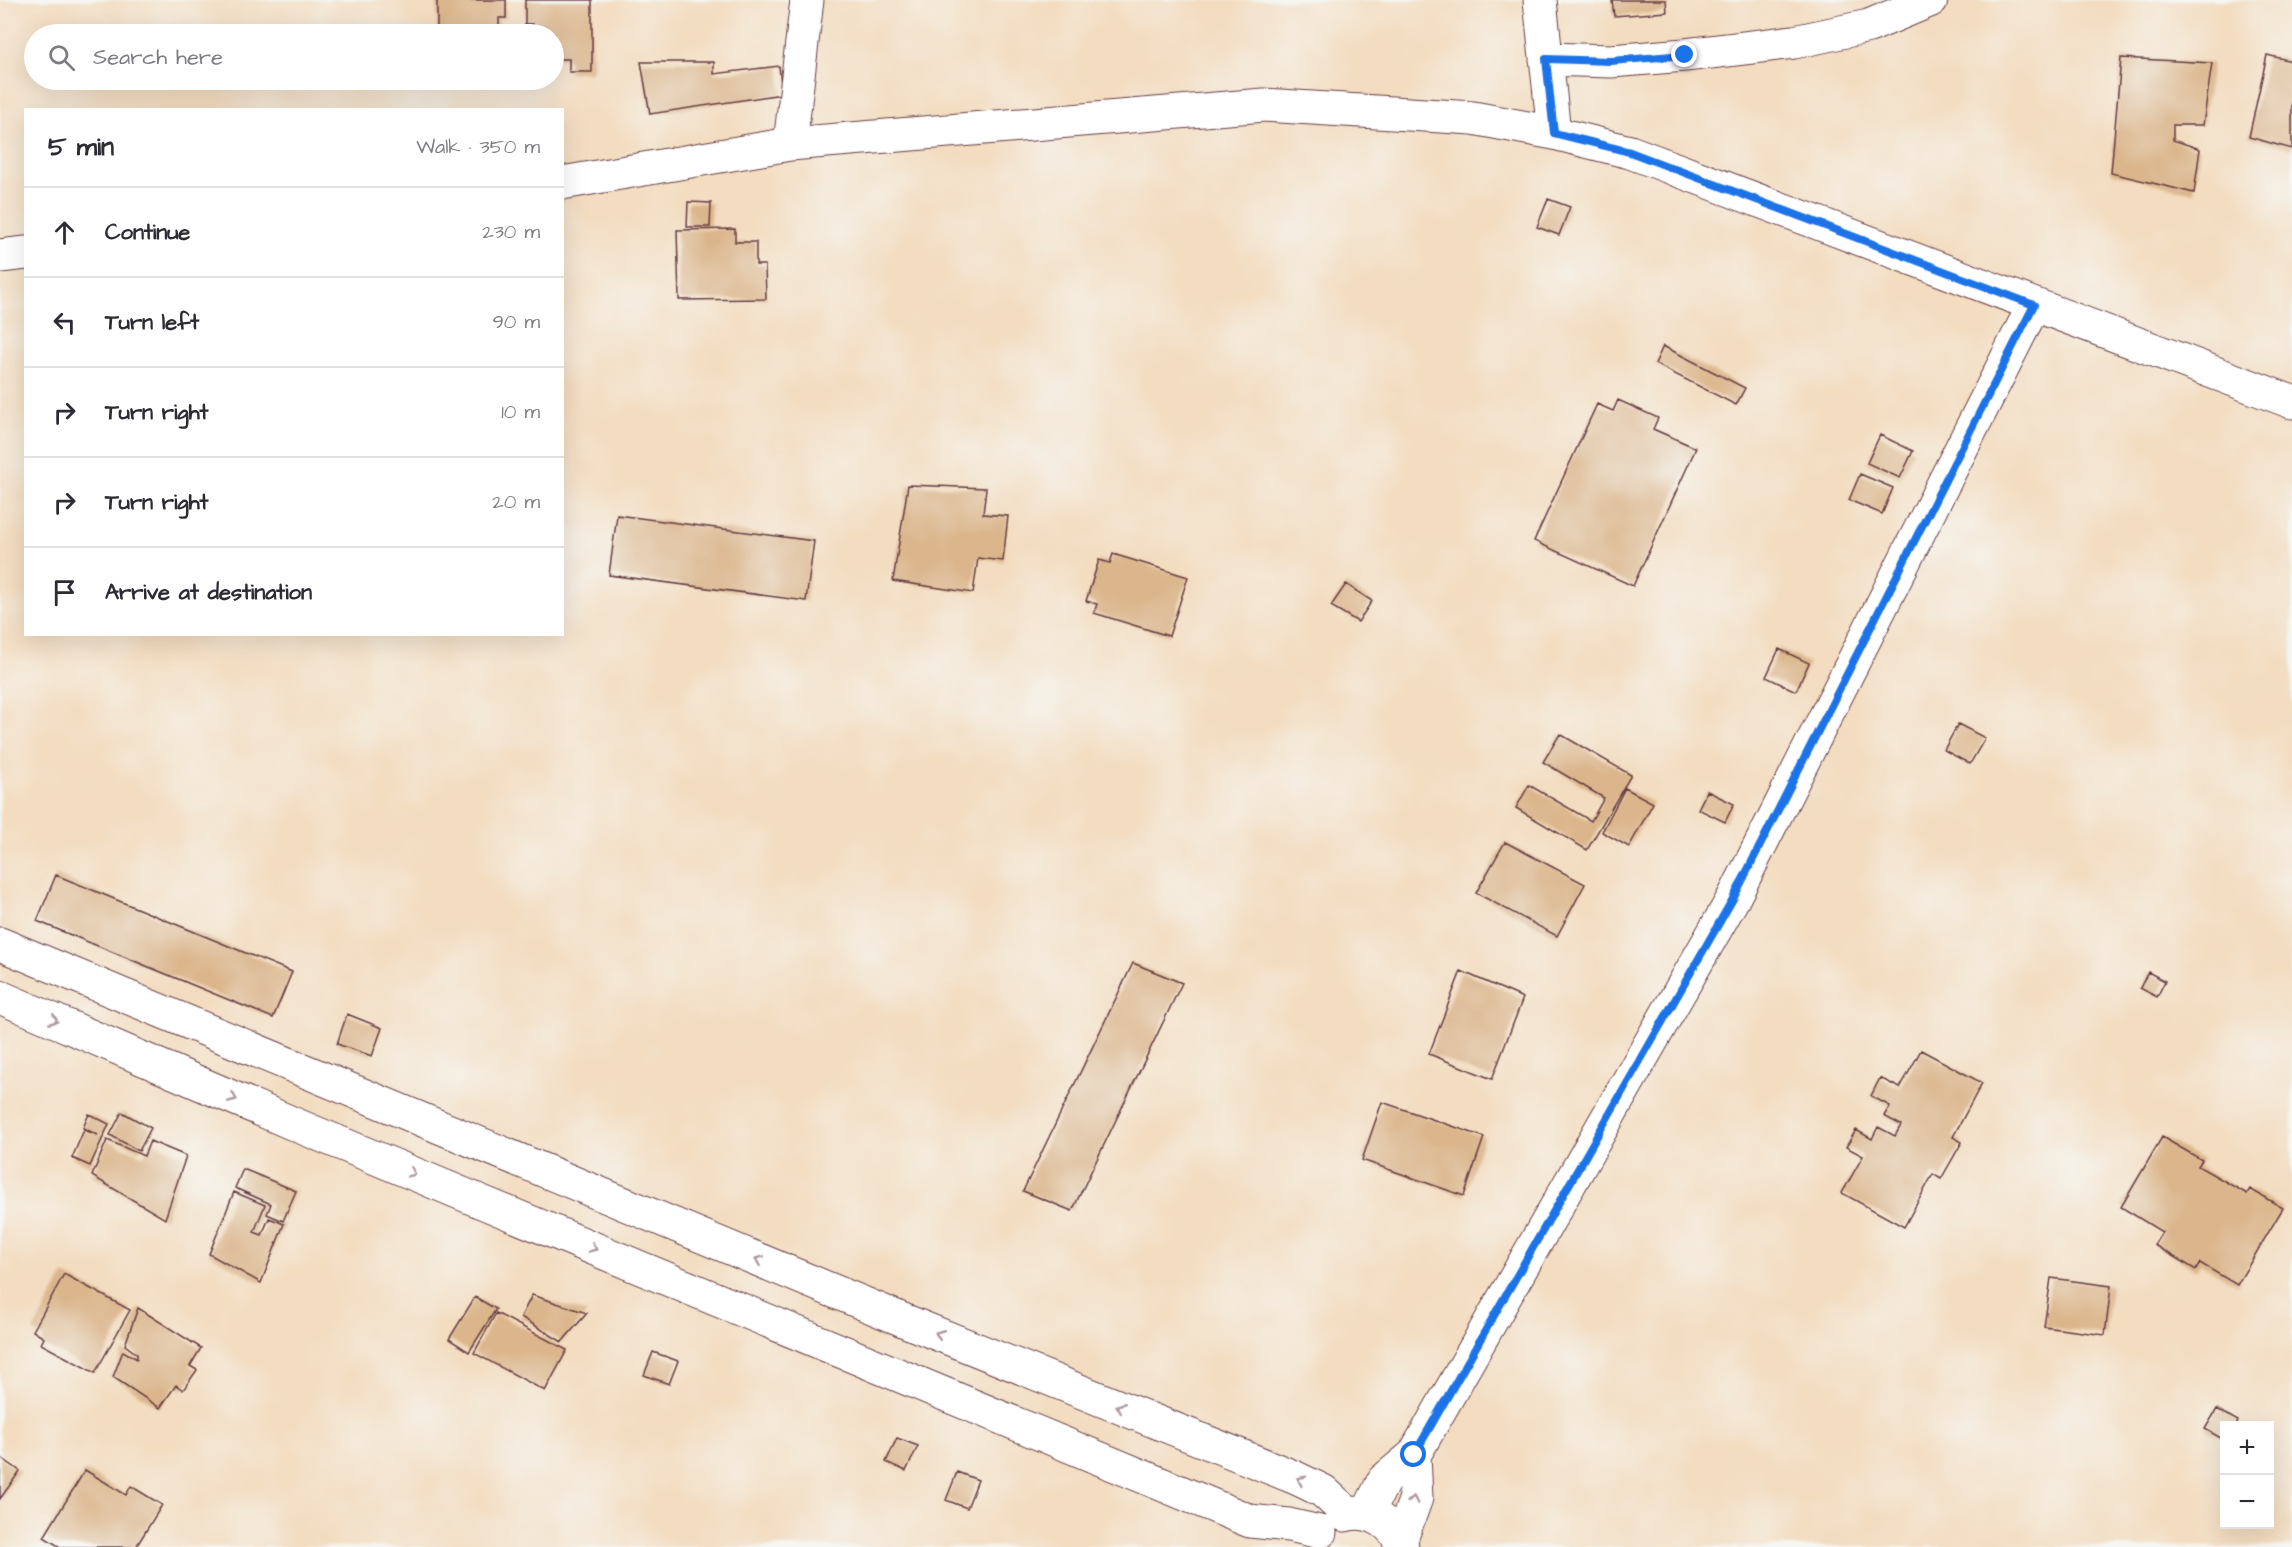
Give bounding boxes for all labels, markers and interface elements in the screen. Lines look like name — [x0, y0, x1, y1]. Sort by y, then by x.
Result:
search box — [24, 24, 564, 90]
icon: search — [45, 41, 78, 74]
route end — [1671, 41, 1697, 67]
text: Search here — [93, 42, 223, 73]
text: 5 min — [48, 129, 114, 165]
text: Walk · 350 m — [416, 133, 540, 161]
icon: ahead — [48, 216, 81, 249]
text: Continue — [105, 217, 190, 248]
text: 230 m — [482, 218, 540, 246]
icon: left — [48, 306, 81, 339]
text: Turn left — [105, 307, 199, 338]
text: 90 m — [492, 308, 540, 336]
icon: right — [48, 396, 81, 429]
text: Turn right — [105, 397, 208, 428]
text: 10 m — [501, 398, 540, 426]
icon: right — [48, 486, 81, 519]
text: Turn right — [105, 487, 208, 518]
text: 20 m — [492, 488, 540, 516]
icon: arrive — [48, 576, 81, 609]
text: Arrive at destination — [105, 577, 312, 608]
one-way arrow — [47, 1013, 58, 1025]
one-way arrow — [226, 1091, 237, 1103]
one-way arrow — [406, 1166, 417, 1178]
one-way arrow — [586, 1241, 597, 1253]
one-way arrow — [754, 1255, 765, 1267]
one-way arrow — [935, 1329, 946, 1341]
one-way arrow — [1115, 1402, 1126, 1414]
map controls — [2220, 1421, 2274, 1529]
button: + — [2220, 1421, 2274, 1475]
route start — [1400, 1441, 1426, 1467]
button: − — [2220, 1475, 2274, 1529]
one-way arrow — [1296, 1476, 1307, 1488]
one-way arrow — [1407, 1495, 1419, 1504]

